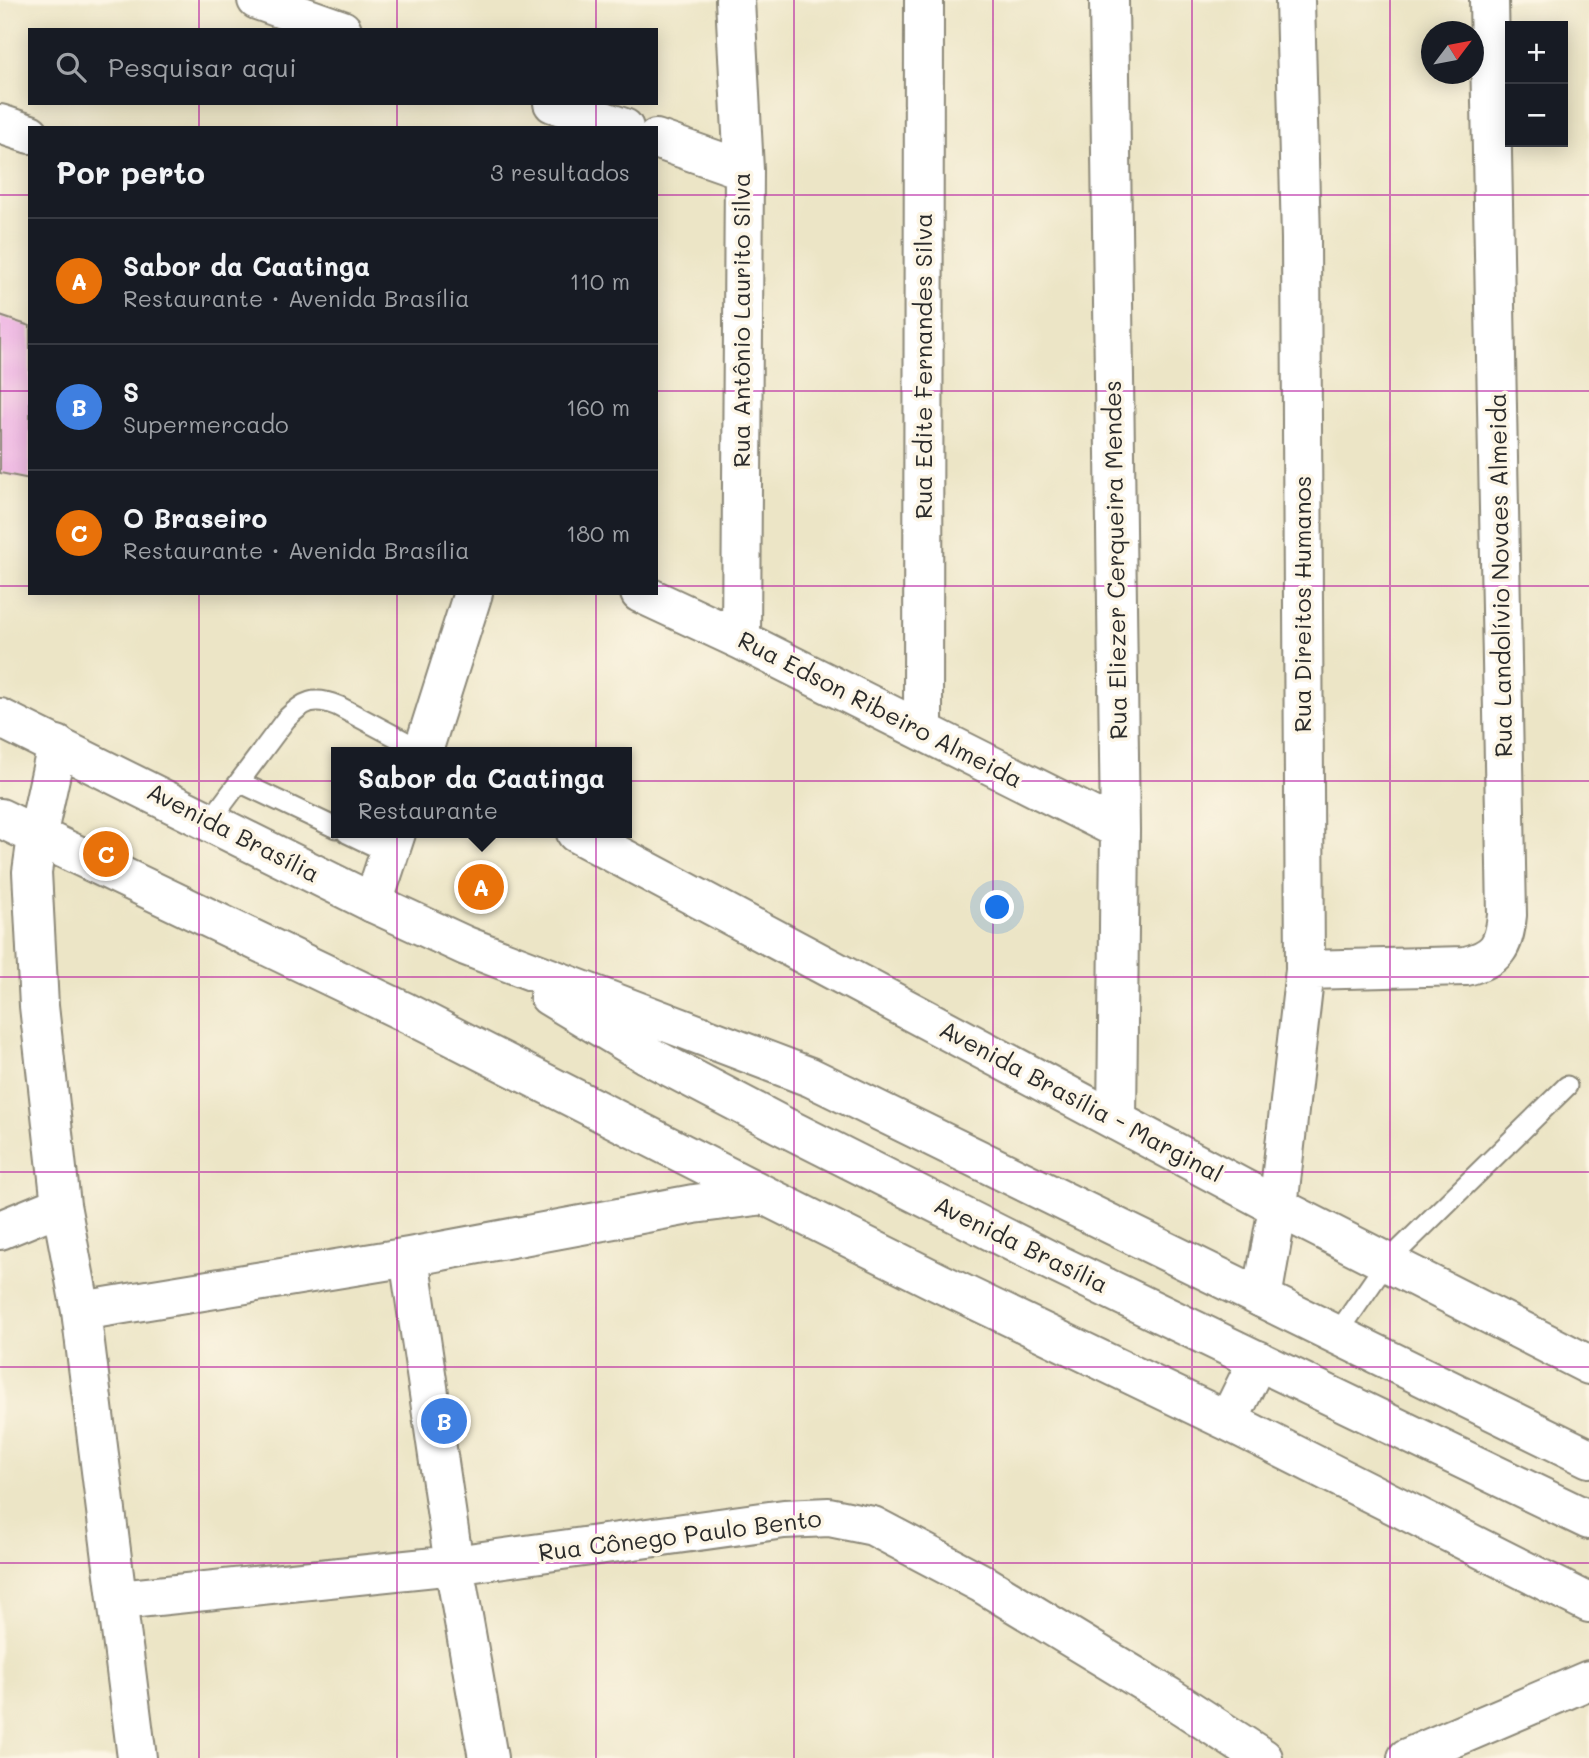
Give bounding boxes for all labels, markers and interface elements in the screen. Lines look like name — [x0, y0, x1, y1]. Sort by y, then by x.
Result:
north arrow — [1421, 21, 1484, 84]
map controls — [1505, 21, 1568, 147]
button: + — [1505, 21, 1568, 84]
search box — [28, 28, 658, 105]
icon: search — [52, 48, 90, 86]
text: Pesquisar aqui — [108, 50, 297, 84]
button: − — [1505, 84, 1568, 147]
text: Por perto — [56, 152, 205, 192]
text: 3 resultados — [490, 157, 630, 187]
street label: Rua Antônio Laurito Silva — [725, 172, 756, 468]
street label: Rua Edite Fernandes Silva — [907, 213, 938, 519]
text: Sabor da Caatinga — [123, 249, 370, 283]
text: A — [71, 266, 87, 296]
text: 110 m — [570, 266, 630, 296]
text: Restaurante · Avenida Brasília — [123, 283, 470, 313]
text: S — [123, 375, 139, 409]
street label: Rua Eliezer Cerqueira Mendes — [1096, 380, 1133, 740]
text: B — [71, 392, 87, 422]
text: 160 m — [566, 392, 630, 422]
street label: Rua Landolívio Novaes Almeida — [1481, 392, 1518, 758]
text: Supermercado — [123, 409, 289, 439]
street label: Rua Direitos Humanos — [1286, 476, 1317, 732]
text: O Braseiro — [123, 501, 267, 535]
text: C — [70, 518, 88, 548]
text: 180 m — [566, 518, 630, 548]
text: Restaurante · Avenida Brasília — [123, 535, 470, 565]
street label: Rua Edson Ribeiro Almeida — [733, 623, 1028, 794]
popup — [331, 747, 632, 838]
text: Sabor da Caatinga — [358, 761, 605, 795]
street label: Avenida Brasília — [142, 775, 325, 889]
text: Restaurante — [358, 795, 498, 825]
pin: C — [83, 828, 129, 880]
pin: A — [458, 861, 504, 913]
your location — [980, 890, 1014, 924]
street label: Avenida Brasília - Marginal — [935, 1013, 1229, 1189]
street label: Avenida Brasília — [930, 1188, 1114, 1299]
pin: B — [421, 1395, 467, 1447]
street label: Rua Cônego Paulo Bento — [536, 1502, 823, 1567]

